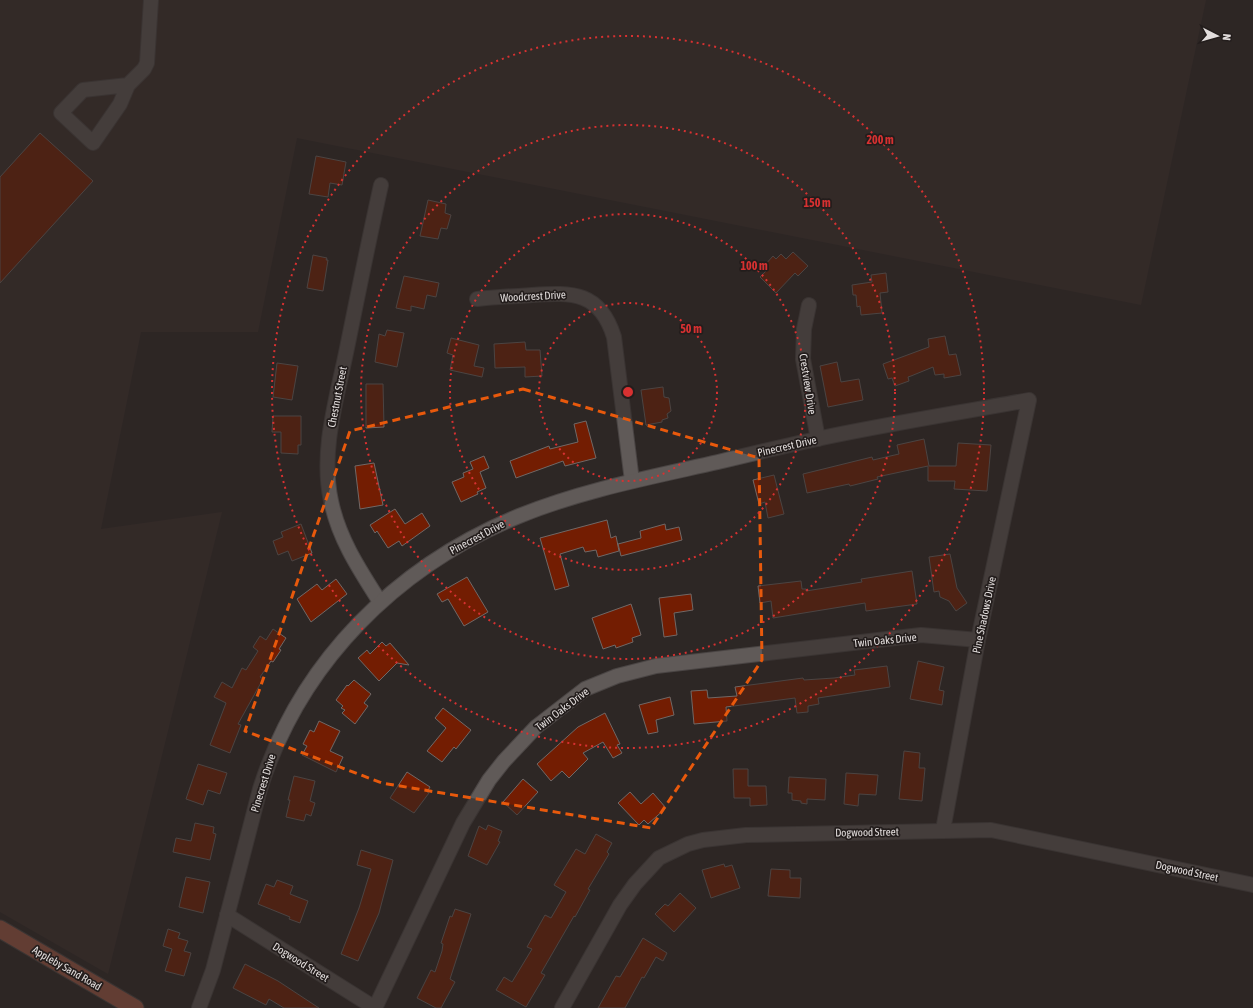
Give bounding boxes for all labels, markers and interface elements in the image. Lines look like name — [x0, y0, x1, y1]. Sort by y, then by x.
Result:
north arrow — [1197, 16, 1237, 56]
text: N — [1221, 33, 1233, 41]
text: 200 m — [866, 133, 894, 147]
text: 150 m — [803, 196, 831, 210]
text: 100 m — [740, 259, 768, 273]
street label: Woodcrest Drive — [500, 288, 566, 304]
text: 50 m — [680, 322, 702, 336]
street label: Crestview Drive — [797, 353, 819, 415]
street label: Chestnut Street — [325, 366, 349, 428]
centre of rings — [621, 385, 635, 399]
street label: Pinecrest Drive — [756, 433, 818, 459]
street label: Pinecrest Drive — [448, 518, 506, 556]
street label: Pine Shadows Drive — [970, 576, 998, 654]
street label: Twin Oaks Drive — [853, 631, 917, 649]
street label: Twin Oaks Drive — [533, 685, 591, 733]
street label: Pinecrest Drive — [248, 752, 278, 814]
street label: Dogwood Street — [835, 825, 899, 839]
street label: Dogwood Street — [1155, 859, 1219, 883]
street label: Dogwood Street — [271, 940, 331, 984]
street label: Appleby Sand Road — [30, 943, 104, 993]

